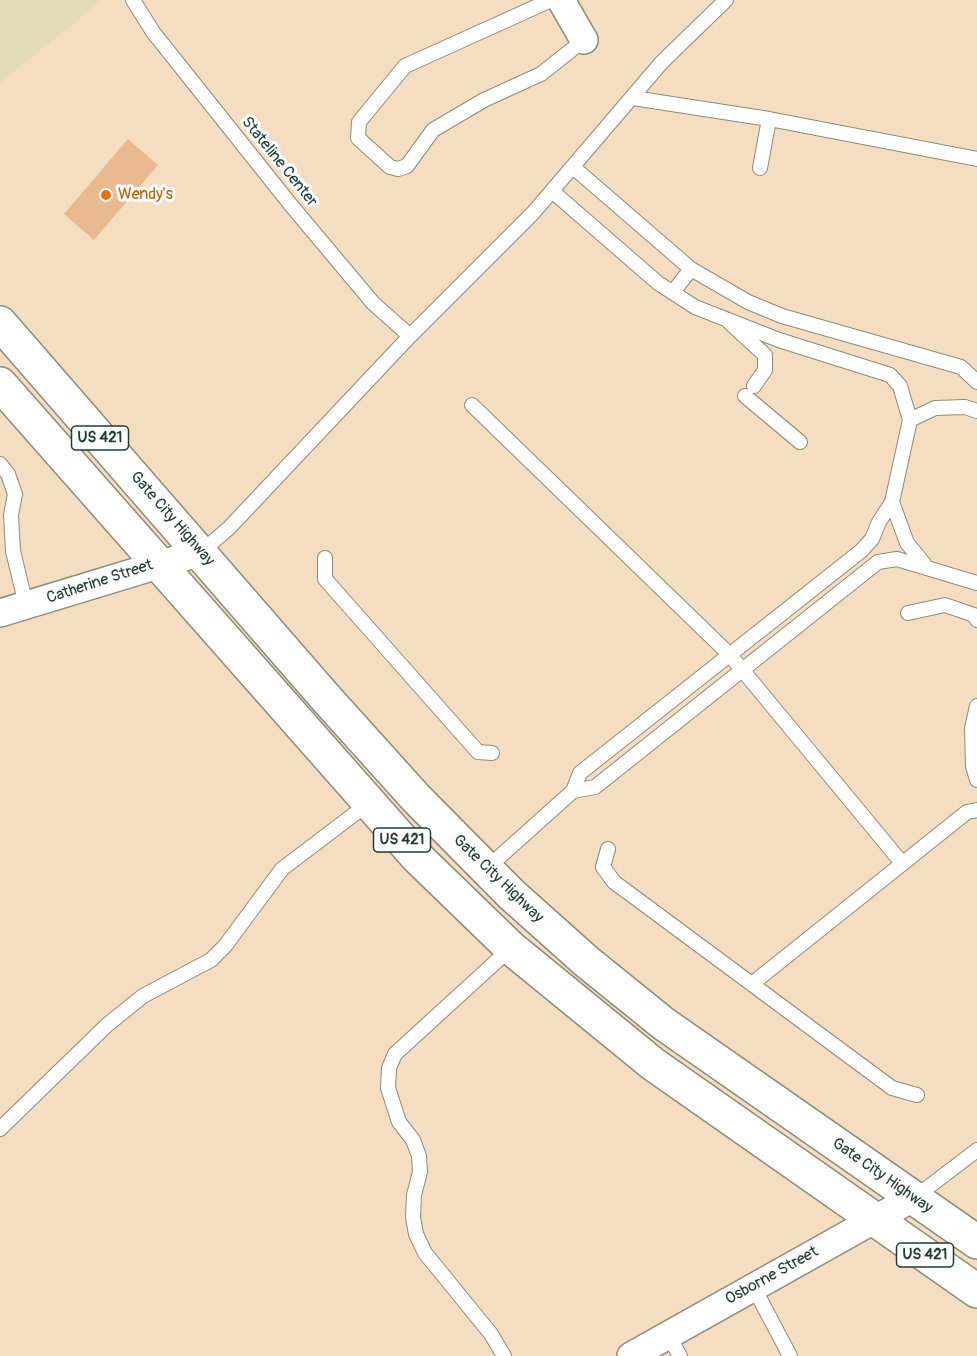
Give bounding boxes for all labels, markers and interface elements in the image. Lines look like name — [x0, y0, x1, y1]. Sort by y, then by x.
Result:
street label: Stateline Center — [237, 113, 321, 211]
place label: Wendy's — [118, 185, 173, 205]
marker: Wendy's — [99, 188, 113, 202]
road number: US 421 — [72, 426, 128, 450]
street label: Gate City Highway — [126, 468, 218, 570]
street label: Catherine Street — [44, 556, 156, 608]
road number: US 421 — [374, 828, 430, 852]
street label: Gate City Highway — [449, 831, 547, 927]
street label: Gate City Highway — [828, 1134, 936, 1218]
street label: Osborne Street — [722, 1243, 822, 1309]
road number: US 421 — [896, 1243, 954, 1267]

